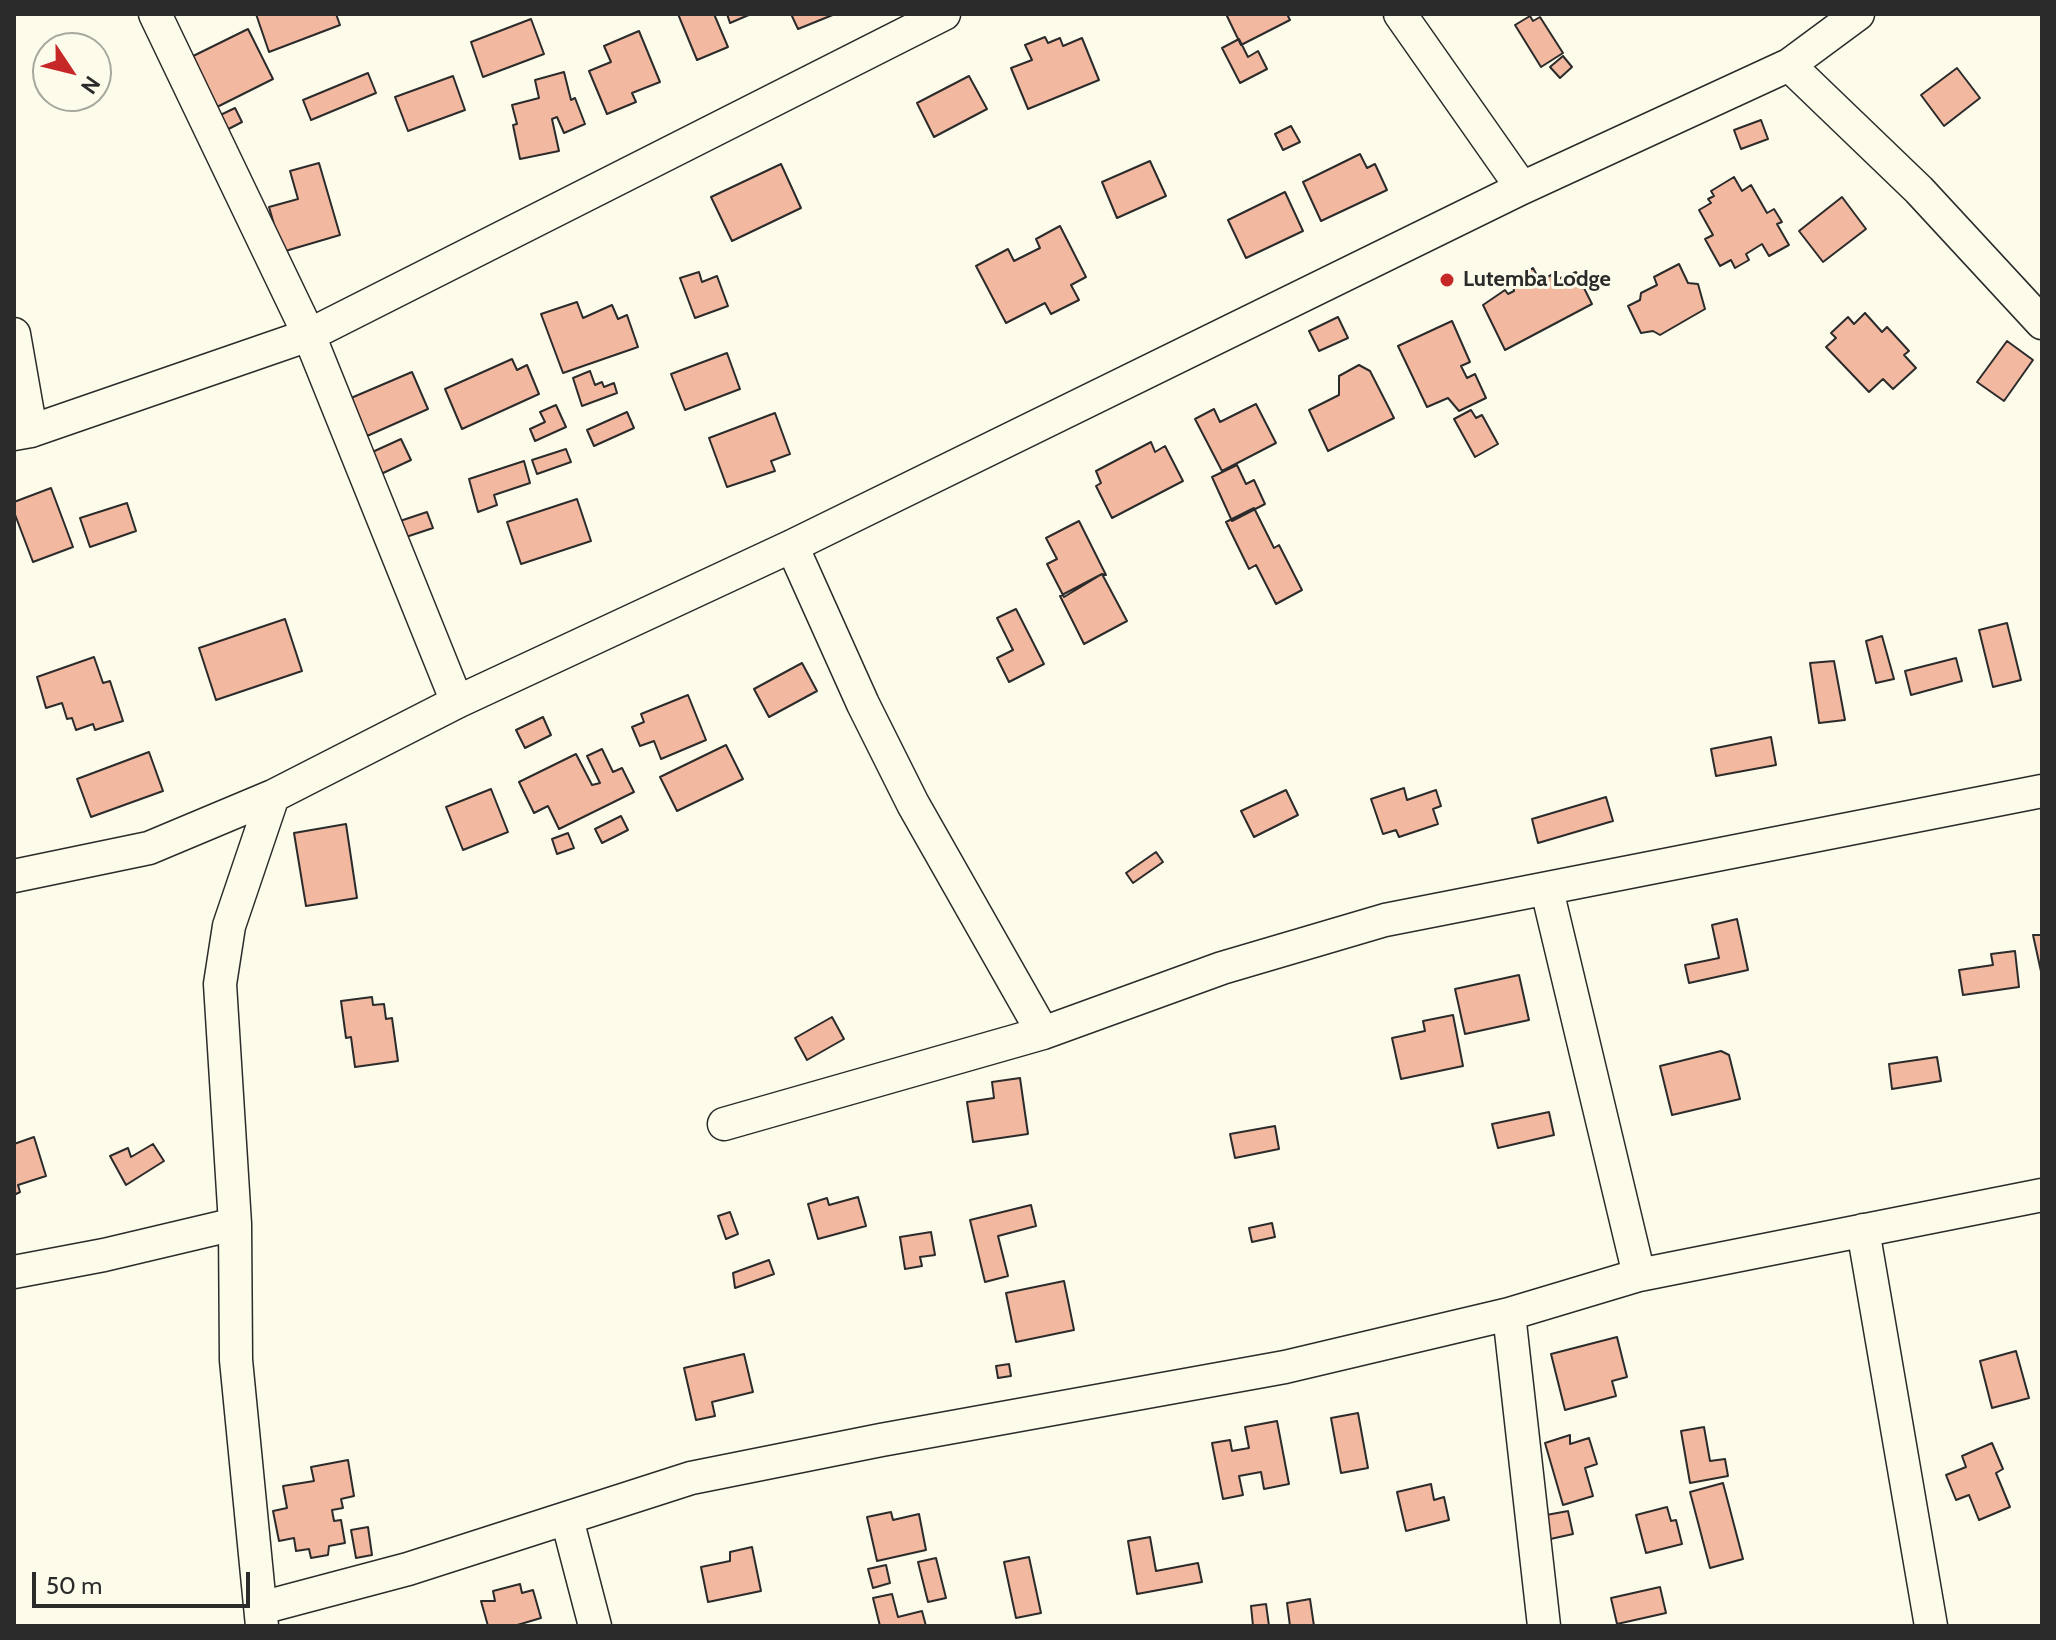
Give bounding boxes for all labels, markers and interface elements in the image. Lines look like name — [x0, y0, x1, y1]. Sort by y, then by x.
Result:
north arrow — [32, 32, 112, 112]
text: N — [75, 71, 106, 99]
place label: Lutemba Lodge — [1463, 267, 1611, 293]
marker: Lutemba Lodge — [1438, 271, 1456, 289]
scale bar — [36, 1556, 254, 1606]
text: 50 m — [46, 1571, 102, 1600]

